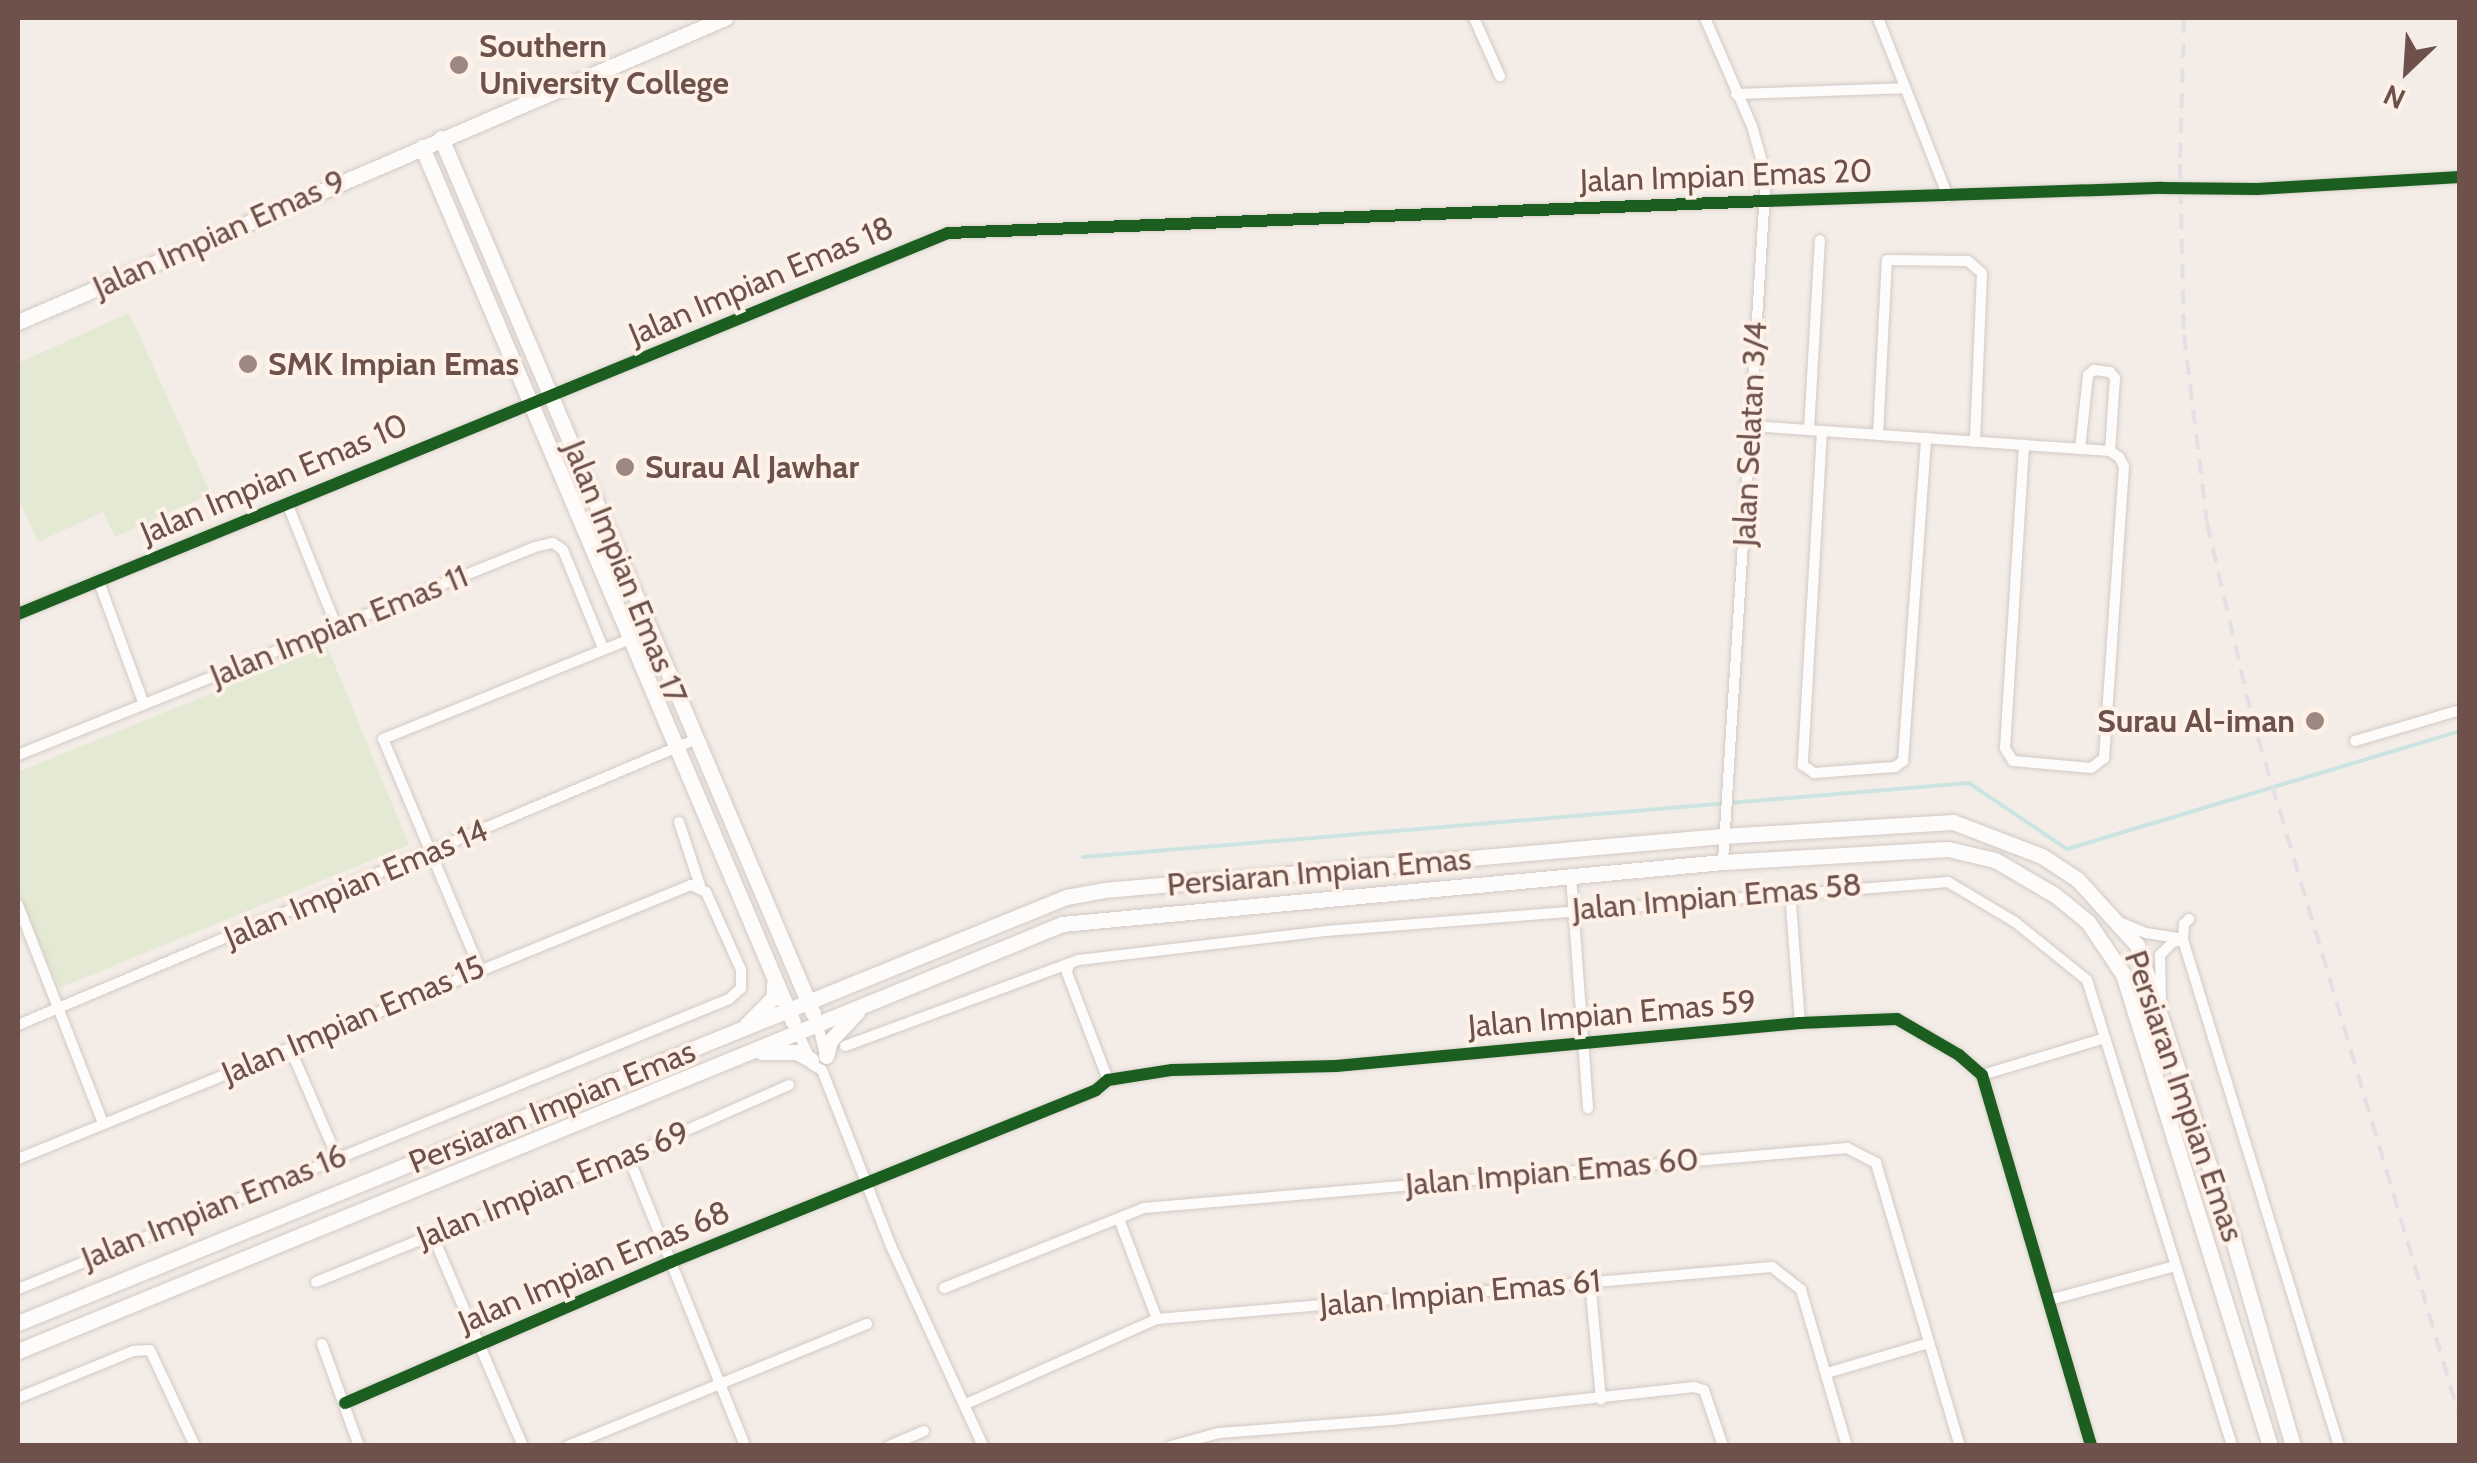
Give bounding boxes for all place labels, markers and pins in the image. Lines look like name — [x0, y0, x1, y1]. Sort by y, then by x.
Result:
place label: Southern University College — [479, 28, 729, 103]
marker: Southern University College — [448, 54, 470, 76]
place label: SMK Impian Emas — [268, 345, 519, 383]
marker: SMK Impian Emas — [237, 353, 259, 375]
place label: Surau Al Jawhar — [645, 448, 859, 486]
marker: Surau Al Jawhar — [614, 456, 636, 478]
place label: Surau Al-iman — [2097, 702, 2295, 740]
marker: Surau Al-iman — [2304, 710, 2326, 732]

